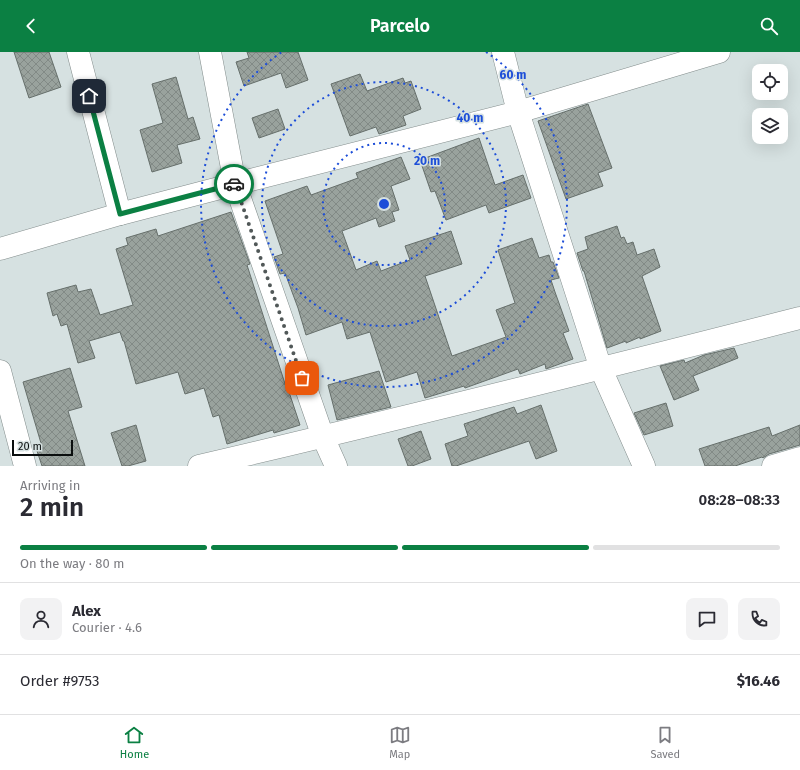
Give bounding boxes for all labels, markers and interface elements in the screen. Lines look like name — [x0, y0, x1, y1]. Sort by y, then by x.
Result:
icon: back — [20, 15, 42, 37]
text: Parcelo — [370, 15, 430, 37]
icon: search — [758, 15, 780, 37]
map controls — [752, 64, 788, 144]
button: locate — [752, 64, 788, 100]
text: 60 m — [500, 68, 526, 82]
pin — [72, 79, 106, 113]
icon: home — [78, 85, 100, 107]
button: layers — [752, 108, 788, 144]
text: 40 m — [457, 111, 483, 125]
text: 20 m — [414, 154, 440, 168]
courier — [214, 164, 254, 204]
icon: car — [223, 173, 245, 195]
centre of rings — [377, 197, 391, 211]
pin — [285, 361, 319, 395]
icon: bag — [291, 367, 313, 389]
scale bar — [12, 438, 73, 457]
text: 20 m — [18, 440, 42, 453]
text: Arriving in — [20, 478, 80, 493]
text: 08:28–08:33 — [698, 491, 780, 509]
text: 2 min — [20, 492, 84, 523]
text: On the way · 80 m — [20, 556, 124, 571]
button: person — [20, 598, 62, 640]
button: chat — [686, 598, 728, 640]
button: phone — [738, 598, 780, 640]
text: Alex — [72, 602, 101, 620]
text: Courier · 4.6 — [72, 620, 142, 635]
text: Order #9753 — [20, 672, 99, 690]
text: $16.46 — [737, 672, 780, 690]
tab: Home — [120, 724, 149, 761]
tab: Map — [389, 724, 411, 761]
tab: Saved — [650, 724, 680, 761]

